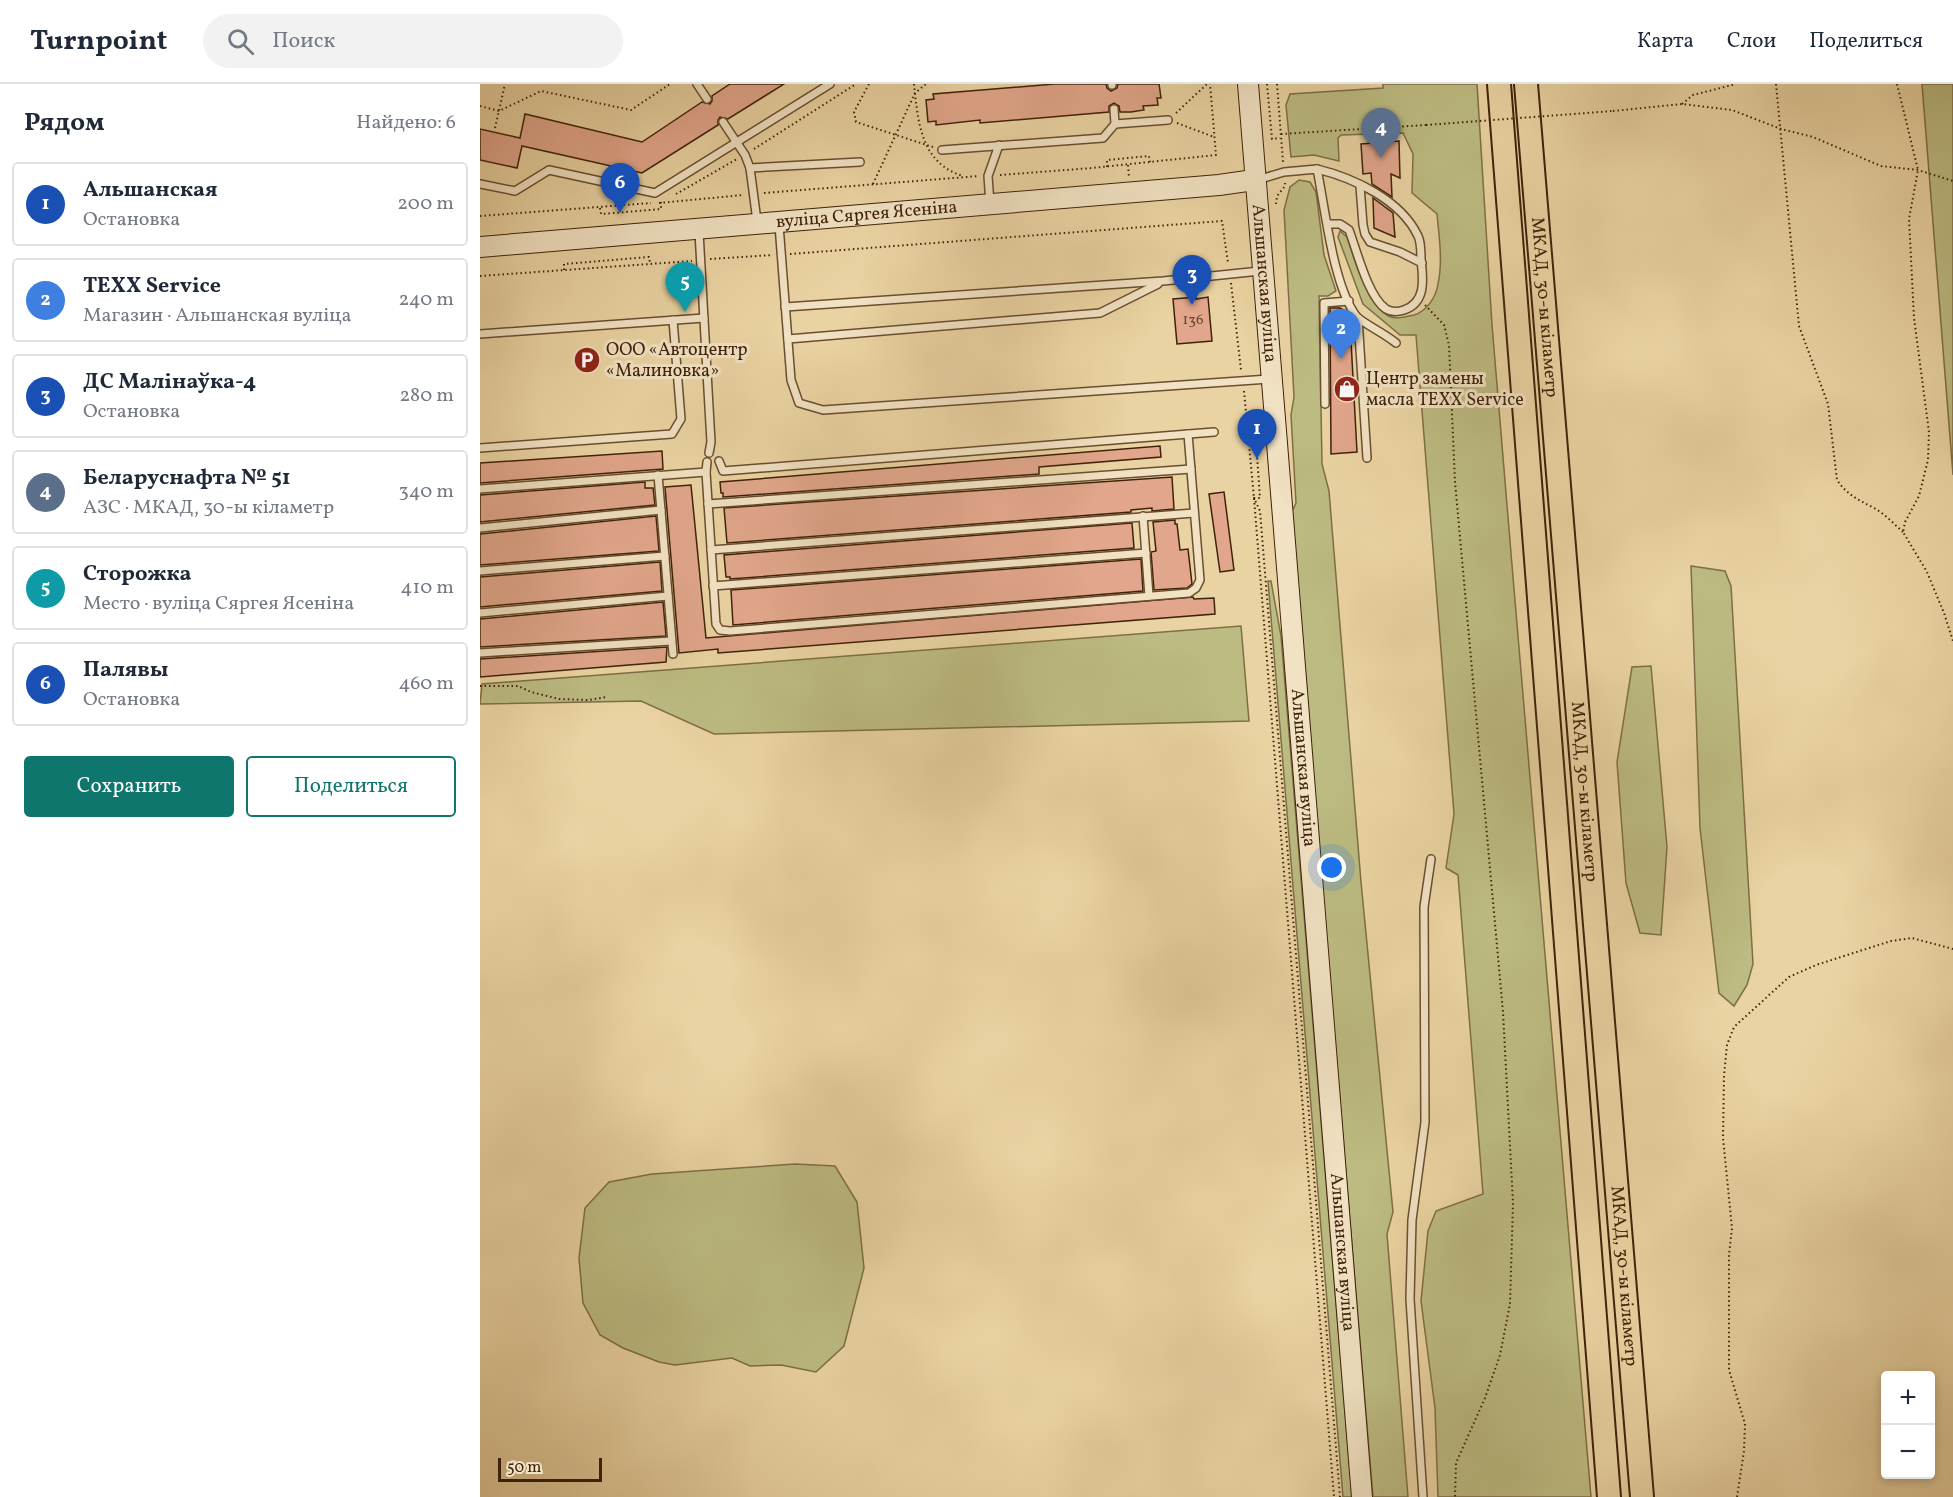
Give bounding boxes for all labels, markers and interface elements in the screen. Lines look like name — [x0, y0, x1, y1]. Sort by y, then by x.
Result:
search box — [203, 14, 623, 68]
text: Turnpoint — [30, 22, 167, 61]
icon: search — [224, 25, 257, 58]
text: Поиск — [272, 26, 335, 57]
text: Карта — [1637, 27, 1694, 56]
text: Слои — [1727, 27, 1776, 56]
text: Поделиться — [1809, 27, 1923, 56]
text: Рядом — [24, 105, 104, 141]
text: Найдено: 6 — [356, 109, 456, 137]
pin: 4 — [1362, 109, 1400, 158]
pin: 6 — [600, 164, 640, 213]
text: Альшанская — [83, 175, 218, 206]
text: 1 — [41, 190, 50, 218]
text: 200 m — [397, 190, 454, 218]
street label: вуліца Сяргея Ясеніна — [775, 195, 958, 235]
street label: Альшанская вуліца — [1245, 203, 1283, 364]
text: Остановка — [83, 206, 180, 234]
street label: МКАД, 30-ы кіламетр — [1524, 216, 1564, 399]
pin: 3 — [1172, 256, 1212, 305]
pin: 5 — [666, 262, 704, 312]
text: TEXX Service — [83, 271, 221, 302]
text: 2 — [40, 286, 51, 314]
text: 240 m — [399, 286, 454, 314]
text: Магазин · Альшанская вуліца — [83, 302, 352, 330]
house number: 136 — [1182, 310, 1204, 331]
pin: 2 — [1322, 310, 1360, 359]
place label: ООО «Автоцентр «Малиновка» — [606, 338, 748, 384]
parking icon: ООО «Автоцентр «Малиновка» — [572, 345, 602, 375]
text: ДС Малінаўка-4 — [83, 367, 256, 398]
place label: Центр замены масла TEXX Service — [1366, 367, 1524, 413]
shop icon: Центр замены масла TEXX Service — [1332, 374, 1362, 404]
text: 3 — [40, 382, 51, 410]
text: 280 m — [399, 382, 454, 410]
text: Остановка — [83, 398, 180, 426]
pin: 1 — [1238, 410, 1276, 459]
text: Беларуснафта № 51 — [83, 463, 291, 494]
text: 4 — [39, 478, 52, 506]
text: 340 m — [398, 478, 454, 506]
text: АЗС · МКАД, 30-ы кіламетр — [83, 494, 334, 522]
text: Сторожка — [83, 559, 192, 590]
text: 5 — [41, 574, 50, 602]
text: 410 m — [401, 574, 454, 602]
text: Место · вуліца Сяргея Ясеніна — [83, 590, 354, 618]
text: Палявы — [83, 655, 168, 686]
text: 6 — [40, 670, 51, 698]
text: 460 m — [398, 670, 454, 698]
text: Остановка — [83, 686, 180, 714]
street label: Альшанская вуліца — [1284, 688, 1322, 848]
street label: МКАД, 30-ы кіламетр — [1564, 700, 1604, 883]
button: Сохранить — [24, 756, 234, 817]
button: Поделиться — [246, 756, 456, 817]
your location — [1317, 853, 1346, 882]
street label: Альшанская вуліца — [1323, 1172, 1361, 1332]
street label: МКАД, 30-ы кіламетр — [1604, 1185, 1644, 1367]
map controls — [1881, 1371, 1935, 1479]
button: + — [1881, 1371, 1935, 1425]
button: − — [1881, 1425, 1935, 1479]
scale bar — [498, 1455, 602, 1482]
text: 50 m — [507, 1457, 541, 1479]

